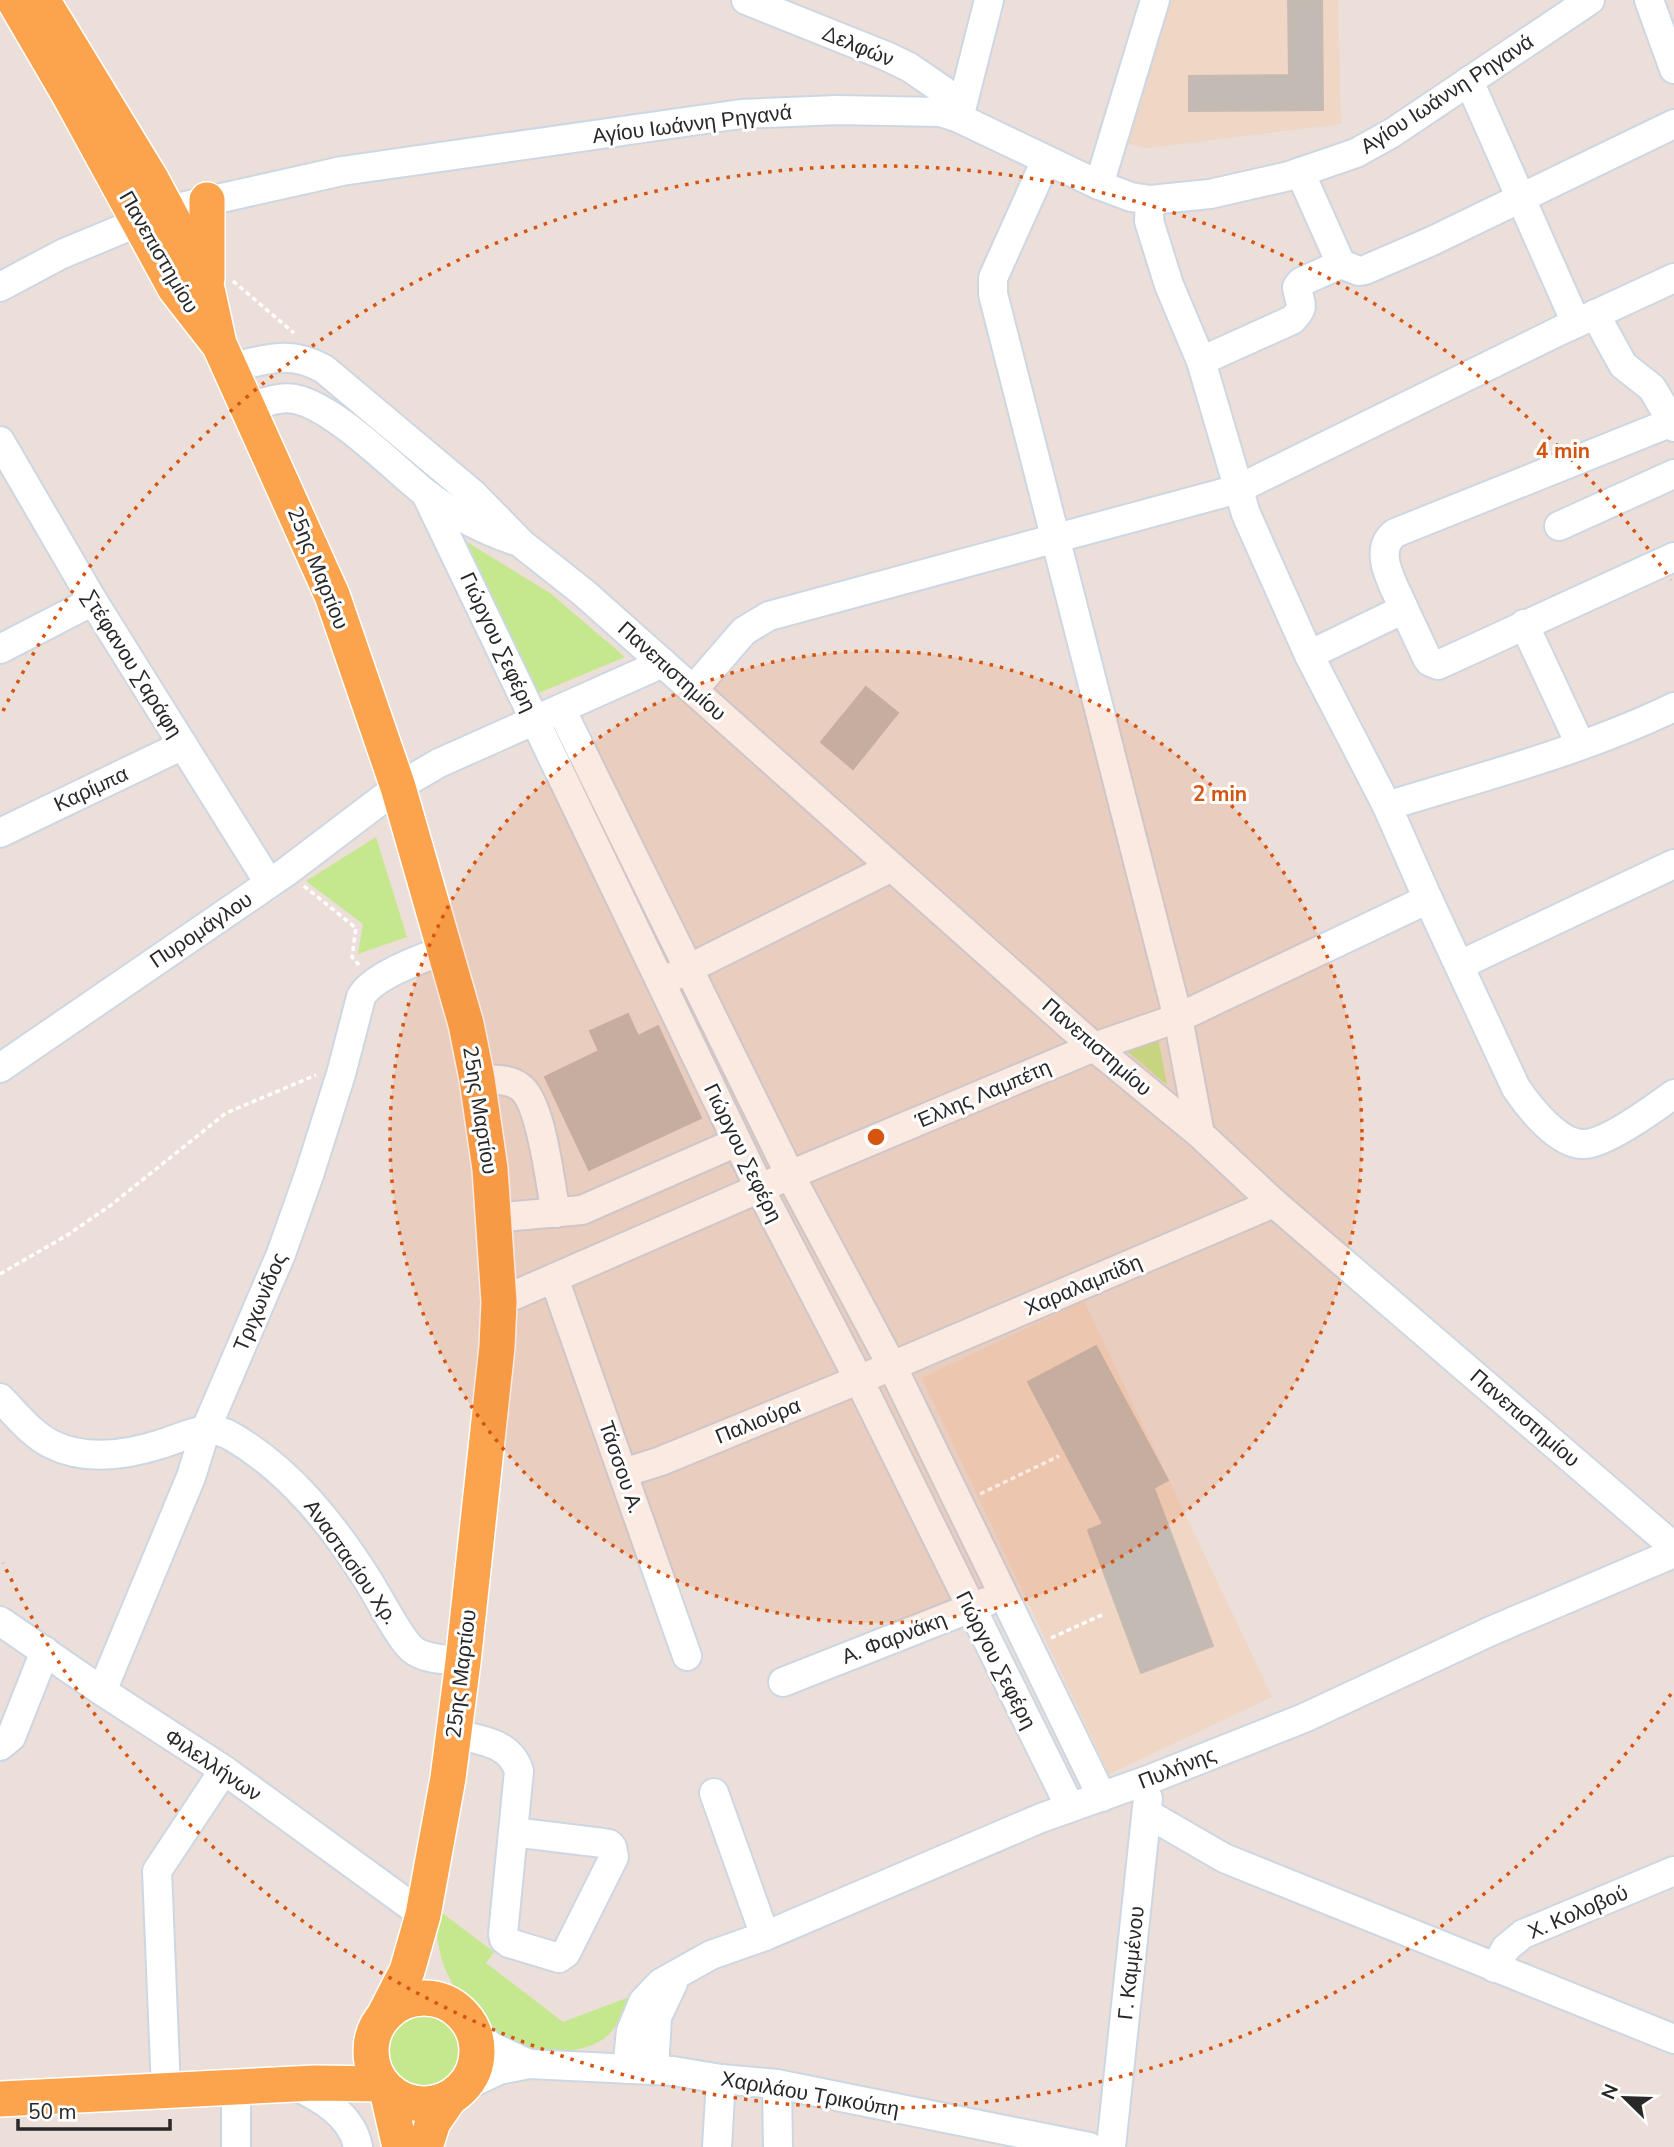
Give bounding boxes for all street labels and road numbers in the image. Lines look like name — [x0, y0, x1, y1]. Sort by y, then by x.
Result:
street label: Δελφών — [818, 19, 898, 73]
street label: Αγίου Ιωάννη Ρηγανά — [1355, 28, 1539, 160]
street label: Αγίου Ιωάννη Ρηγανά — [591, 98, 793, 150]
street label: Πανεπιστημίου — [113, 186, 205, 318]
street label: 25ης Μαρτίου — [281, 503, 355, 633]
street label: Γιώργου Σεφέρη — [453, 568, 543, 716]
street label: Στέφανου Σαράφη — [75, 585, 189, 743]
street label: Πανεπιστημίου — [612, 615, 732, 727]
street label: Καρίμπα — [49, 760, 133, 818]
street label: Πυρομάγλου — [144, 885, 258, 975]
street label: Πανεπιστημίου — [1036, 992, 1158, 1102]
street label: 25ης Μαρτίου — [456, 1044, 504, 1176]
street label: Έλλης Λαμπέτη — [910, 1053, 1055, 1135]
street label: Γιώργου Σεφέρη — [697, 1079, 789, 1227]
street label: Τριχωνίδος — [227, 1248, 293, 1356]
street label: Χαραλαμπίδη — [1020, 1248, 1146, 1322]
street label: Πανεπιστημίου — [1464, 1363, 1586, 1473]
street label: Παλιούρα — [711, 1391, 805, 1451]
street label: Τάσσου Α. — [592, 1417, 650, 1517]
street label: Αναστασίου Χρ. — [298, 1494, 404, 1630]
street label: Γιώργου Σεφέρη — [949, 1586, 1043, 1734]
street label: Α. Φαρνάκη — [838, 1605, 950, 1671]
street label: 25ης Μαρτίου — [439, 1608, 483, 1740]
street label: Φιλελλήνων — [159, 1722, 267, 1808]
street label: Πυλήνης — [1134, 1740, 1220, 1796]
street label: Χ. Κολοβού — [1524, 1878, 1632, 1946]
street label: Γ. Καμμένου — [1111, 1905, 1151, 2021]
street label: Χαριλάου Τρικούπη — [719, 2065, 901, 2123]

